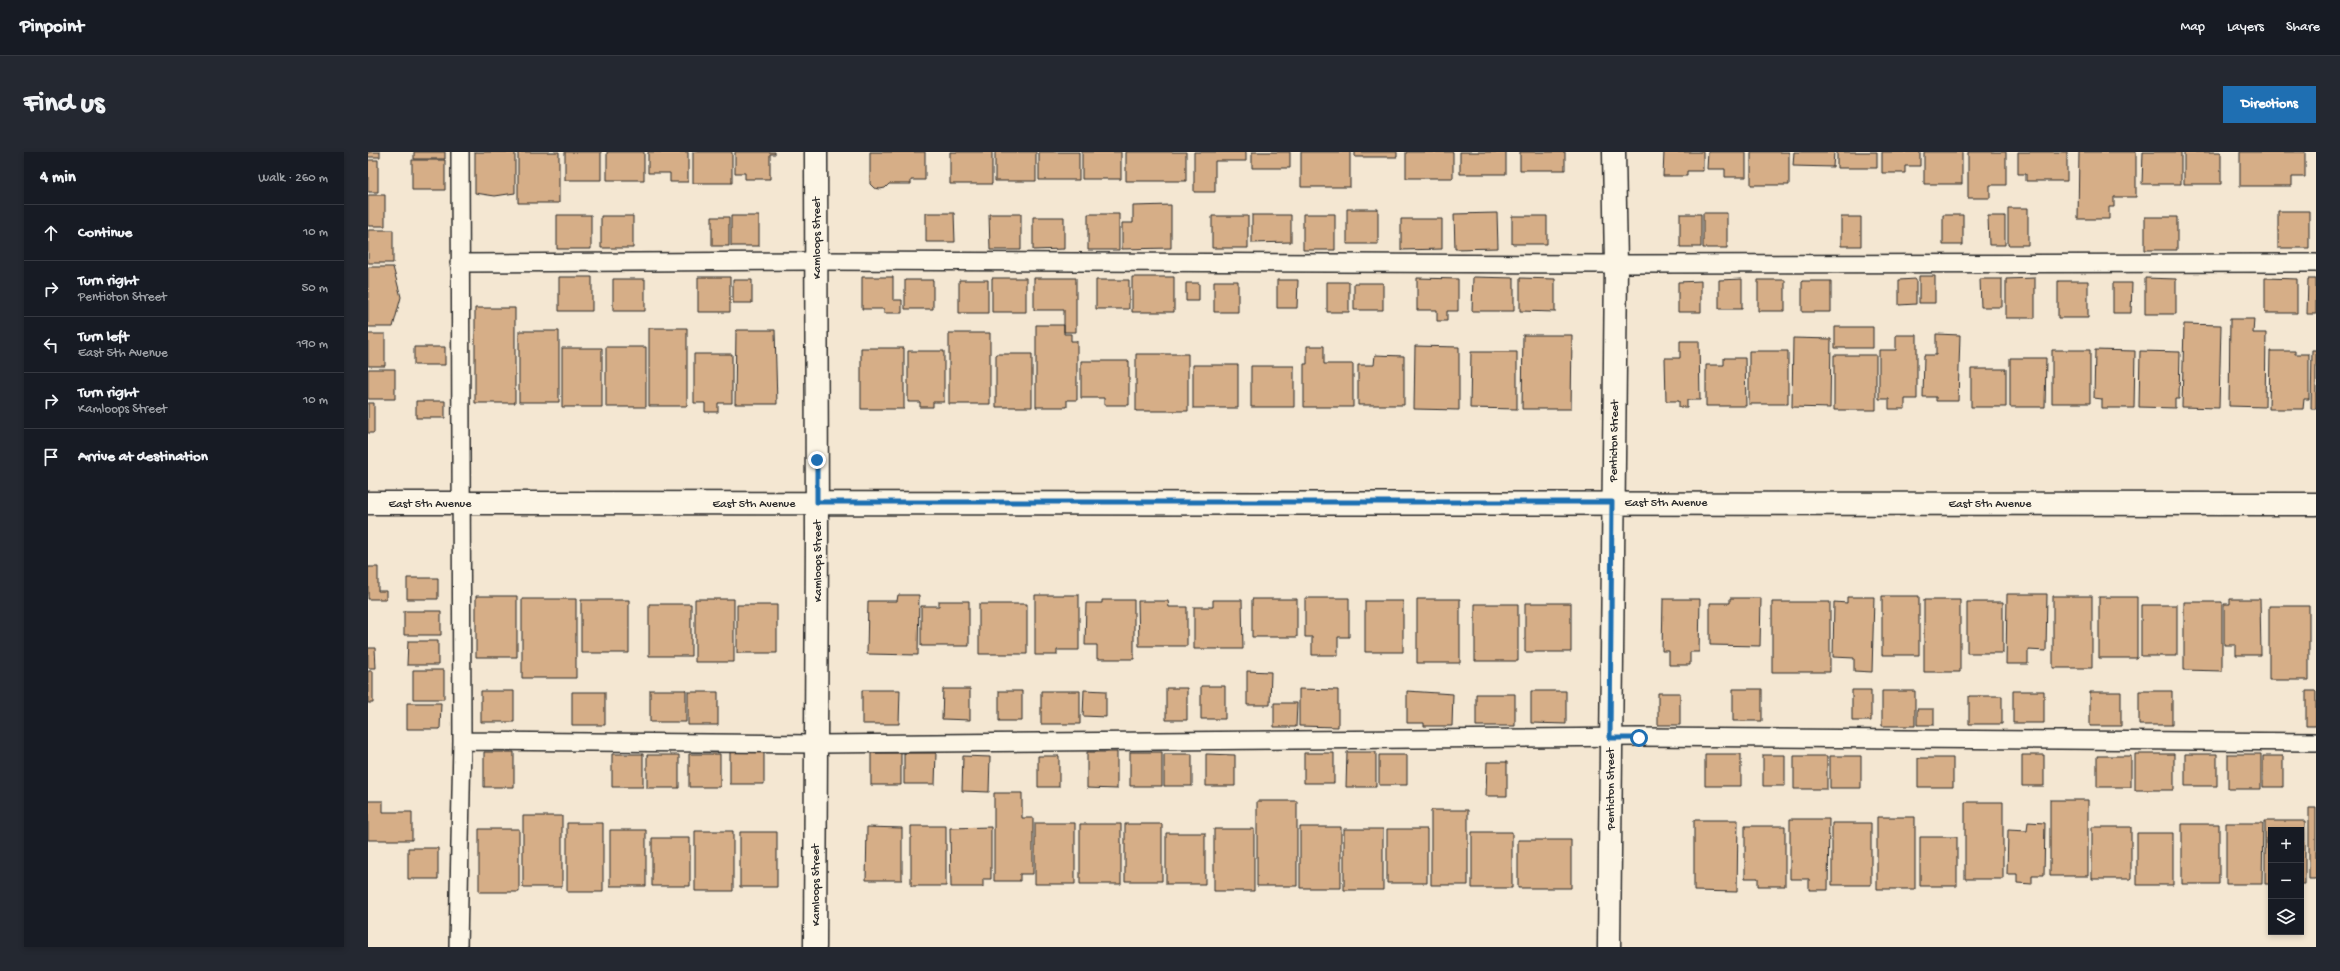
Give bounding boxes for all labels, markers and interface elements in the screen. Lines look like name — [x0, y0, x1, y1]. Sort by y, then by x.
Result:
text: Pinpoint — [20, 16, 84, 39]
text: Map — [2181, 19, 2205, 36]
text: Layers — [2227, 19, 2264, 36]
text: Share — [2286, 19, 2320, 36]
button: Directions — [2223, 86, 2316, 123]
text: Find us — [24, 88, 104, 121]
text: 4 min — [40, 168, 76, 188]
text: Walk · 260 m — [258, 171, 328, 186]
street label: Kamloops Street — [811, 196, 825, 279]
icon: ahead — [40, 222, 62, 244]
text: Continue — [78, 224, 132, 242]
text: 10 m — [303, 225, 328, 240]
text: Turn right — [78, 272, 138, 290]
icon: right — [40, 278, 62, 300]
text: 50 m — [301, 281, 328, 296]
text: Penticton Street — [78, 290, 167, 305]
text: Turn left — [78, 328, 129, 346]
icon: left — [40, 334, 62, 356]
text: 190 m — [297, 337, 328, 352]
text: East 5th Avenue — [78, 346, 168, 361]
text: Turn right — [78, 384, 138, 402]
icon: right — [40, 390, 62, 412]
text: 10 m — [303, 393, 328, 408]
street label: Penticton Street — [1607, 399, 1623, 483]
text: Kamloops Street — [78, 402, 167, 417]
icon: arrive — [40, 446, 62, 468]
text: Arrive at destination — [78, 448, 208, 466]
route end — [808, 451, 826, 469]
street label: East 5th Avenue — [1625, 497, 1708, 511]
street label: East 5th Avenue — [389, 498, 472, 512]
street label: East 5th Avenue — [713, 498, 796, 512]
street label: East 5th Avenue — [1949, 498, 2032, 512]
street label: Kamloops Street — [812, 519, 826, 602]
route start — [1630, 729, 1648, 747]
street label: Penticton Street — [1605, 747, 1619, 831]
map controls — [2268, 827, 2304, 935]
button: + — [2268, 827, 2304, 863]
street label: Kamloops Street — [810, 843, 824, 926]
button: − — [2268, 863, 2304, 899]
button: layers — [2268, 899, 2304, 935]

